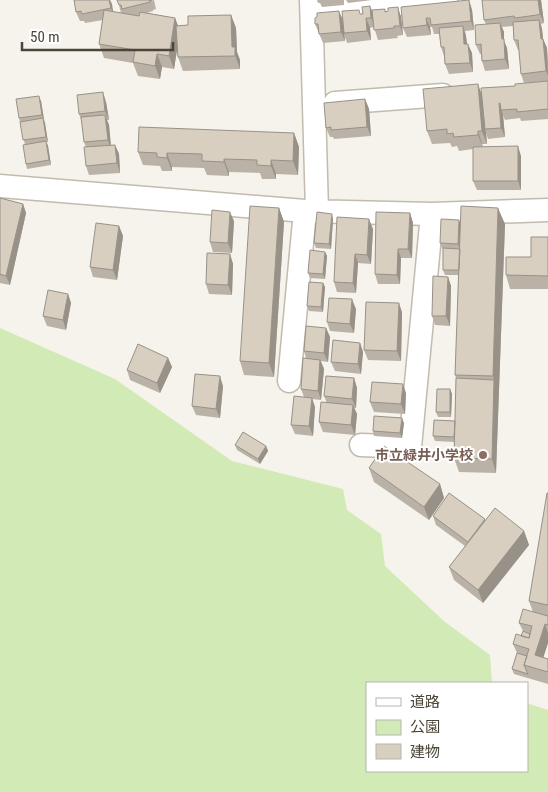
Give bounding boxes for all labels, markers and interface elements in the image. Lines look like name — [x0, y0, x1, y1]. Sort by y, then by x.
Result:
scale bar — [22, 20, 174, 52]
text: 50 m — [30, 28, 60, 46]
place label: 市立緑井小学校 — [375, 447, 473, 463]
marker: 市立緑井小学校 — [477, 449, 489, 461]
legend — [366, 682, 528, 772]
text: 道路 — [410, 693, 440, 711]
text: 公園 — [410, 718, 440, 736]
text: 建物 — [410, 743, 440, 761]

